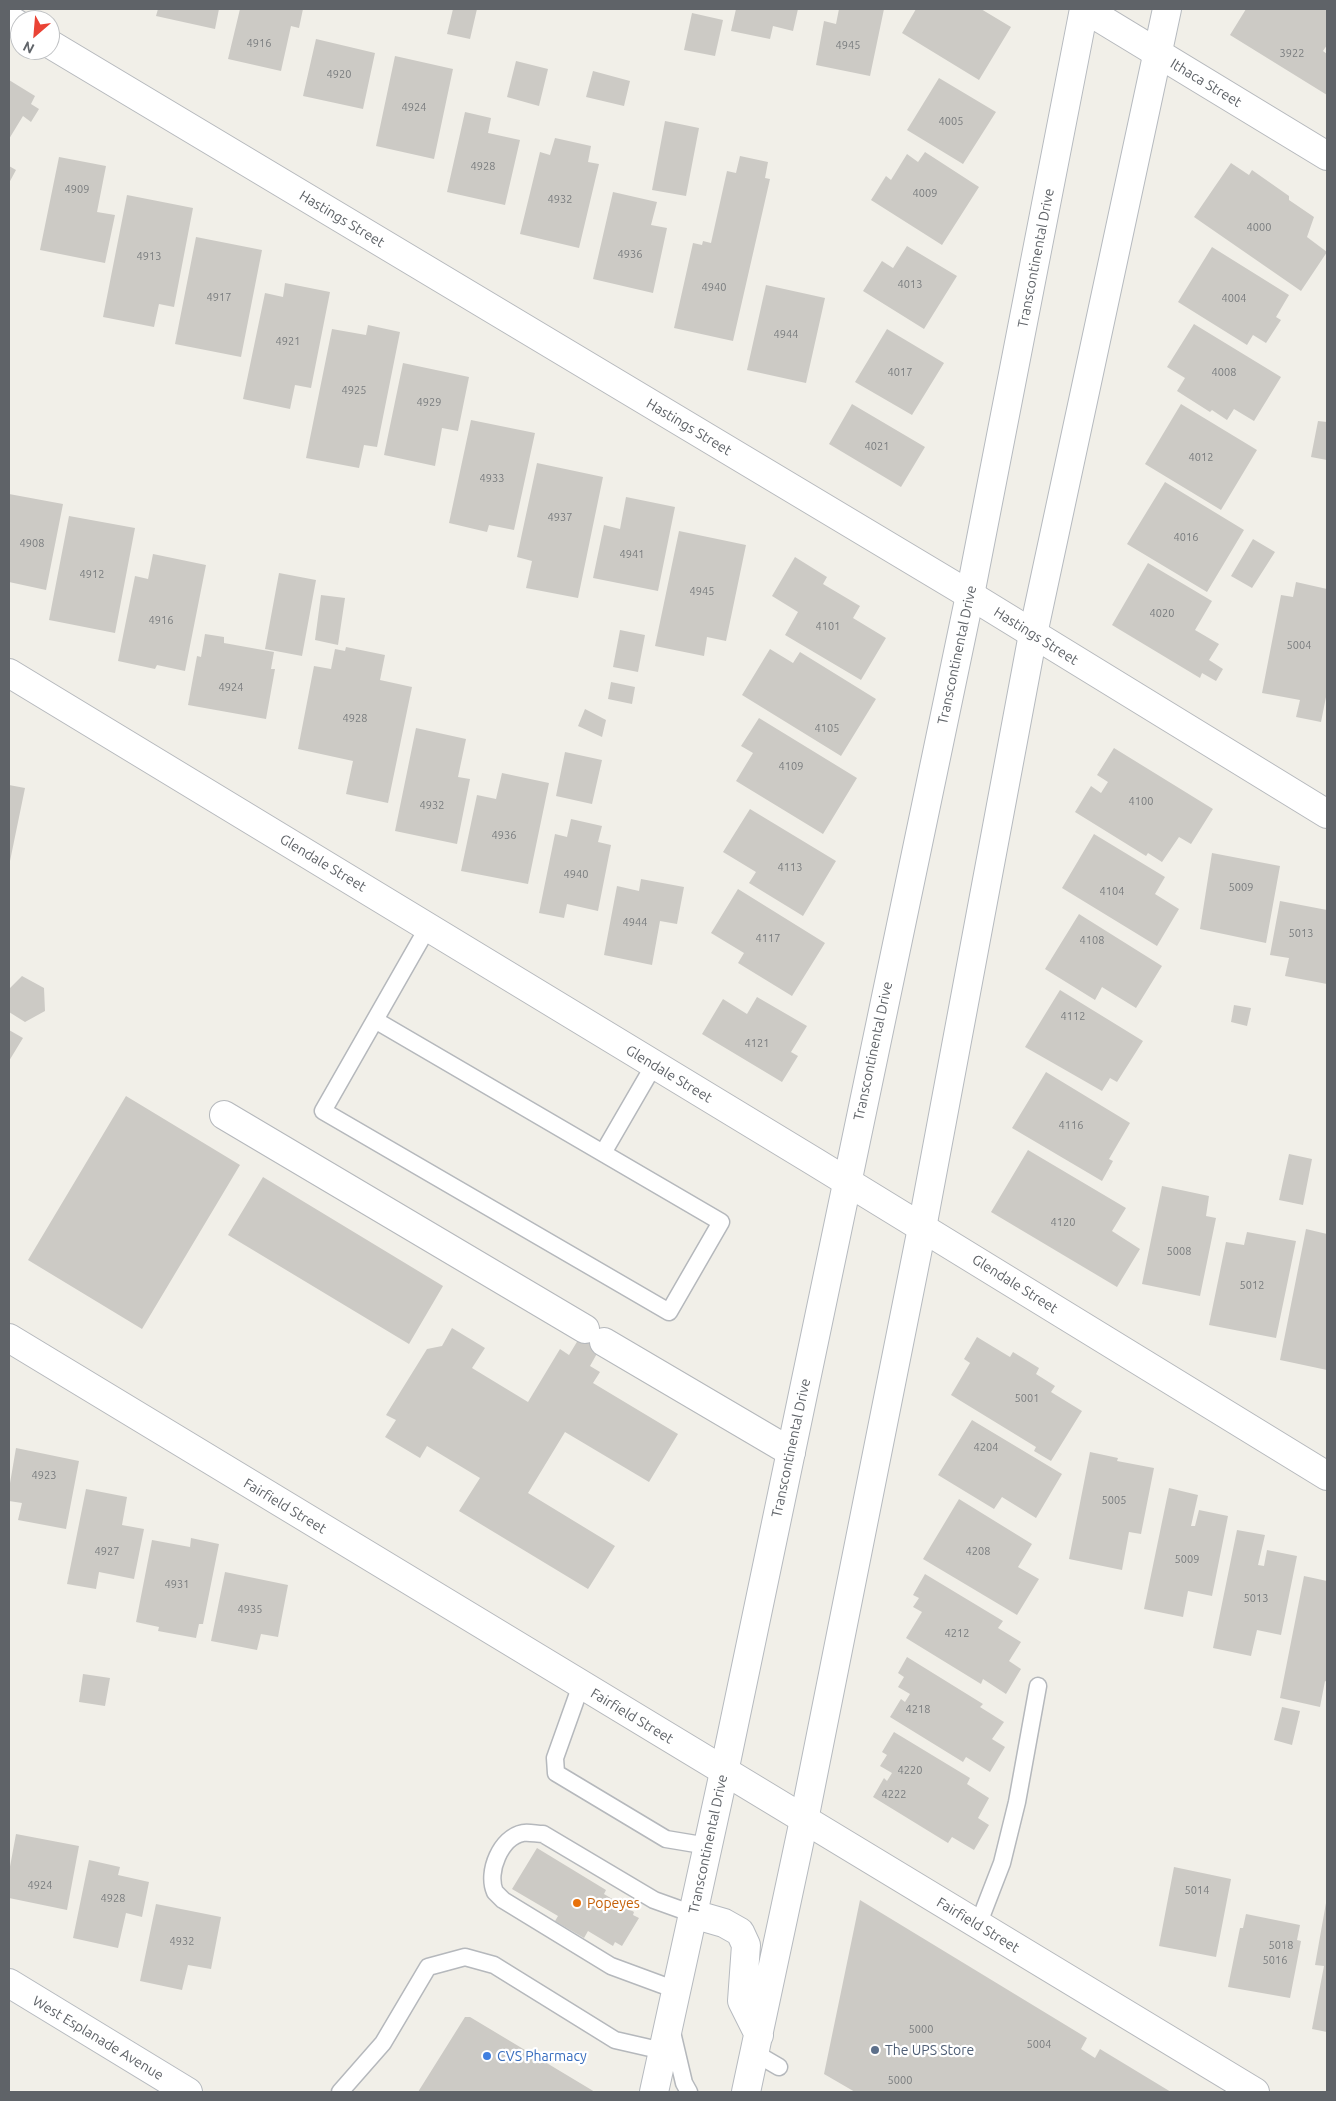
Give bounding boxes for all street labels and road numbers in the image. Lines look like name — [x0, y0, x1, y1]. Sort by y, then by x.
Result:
street label: Ithaca Street — [1167, 55, 1245, 111]
street label: Hastings Street — [296, 187, 388, 251]
street label: Transcontinental Drive — [1014, 187, 1058, 329]
street label: Hastings Street — [643, 395, 735, 459]
street label: Transcontinental Drive — [934, 584, 980, 726]
street label: Hastings Street — [991, 603, 1081, 669]
street label: Glendale Street — [277, 831, 369, 895]
street label: Transcontinental Drive — [850, 980, 896, 1122]
street label: Glendale Street — [623, 1042, 715, 1106]
street label: Glendale Street — [969, 1251, 1061, 1317]
street label: Transcontinental Drive — [768, 1377, 814, 1519]
street label: Fairfield Street — [241, 1475, 329, 1537]
street label: Fairfield Street — [588, 1685, 676, 1747]
street label: Transcontinental Drive — [685, 1773, 731, 1915]
street label: Fairfield Street — [934, 1894, 1022, 1956]
street label: West Esplanade Avenue — [29, 1992, 167, 2084]

